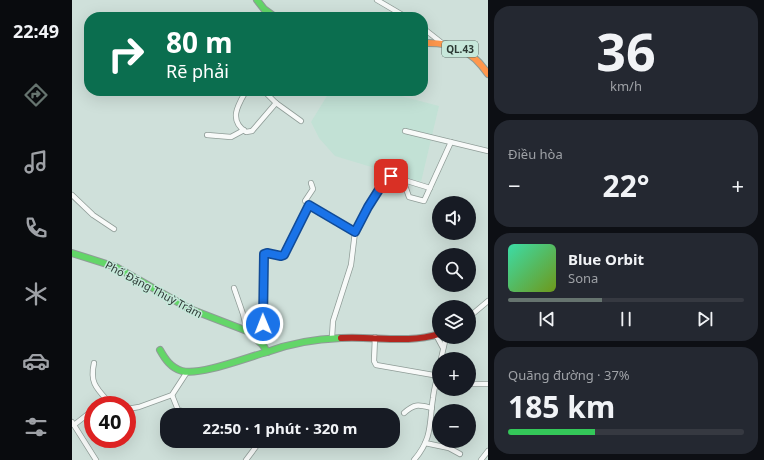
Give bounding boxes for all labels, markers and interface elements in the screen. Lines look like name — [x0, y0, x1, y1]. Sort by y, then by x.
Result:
text: 36 — [596, 15, 656, 86]
text: 22:49 — [13, 19, 59, 43]
text: 80 m — [166, 23, 233, 61]
icon: right — [100, 28, 152, 80]
road number: QL.43 — [442, 41, 478, 57]
text: Rẽ phải — [166, 59, 229, 83]
text: km/h — [610, 77, 642, 95]
icon: directions — [22, 81, 50, 109]
text: Điều hòa — [508, 145, 563, 163]
icon: music — [22, 148, 50, 176]
pin — [374, 159, 408, 193]
icon: arrive — [380, 165, 402, 187]
text: 22° — [602, 165, 650, 206]
text: − — [508, 170, 521, 200]
text: + — [731, 170, 744, 200]
map controls — [432, 196, 476, 448]
button: sound — [432, 196, 476, 240]
icon: phone — [22, 214, 50, 242]
button: search — [432, 248, 476, 292]
text: Blue Orbit — [568, 249, 644, 269]
street label: Phố Đặng Thuỳ Trâm — [103, 257, 205, 321]
text: Sona — [568, 269, 598, 287]
icon: climate — [22, 280, 50, 308]
button: layers — [432, 300, 476, 344]
position arrow — [242, 303, 284, 345]
icon: previous — [536, 308, 558, 330]
icon: pause — [615, 308, 637, 330]
icon: next — [694, 308, 716, 330]
icon: car — [22, 347, 50, 375]
button: + — [432, 352, 476, 396]
text: Quãng đường · 37% — [508, 366, 630, 384]
text: 185 km — [508, 386, 615, 427]
speed limit sign: 40 — [84, 396, 136, 448]
button: − — [432, 404, 476, 448]
icon: filters — [22, 413, 50, 441]
text: 22:50 · 1 phút · 320 m — [203, 418, 357, 438]

